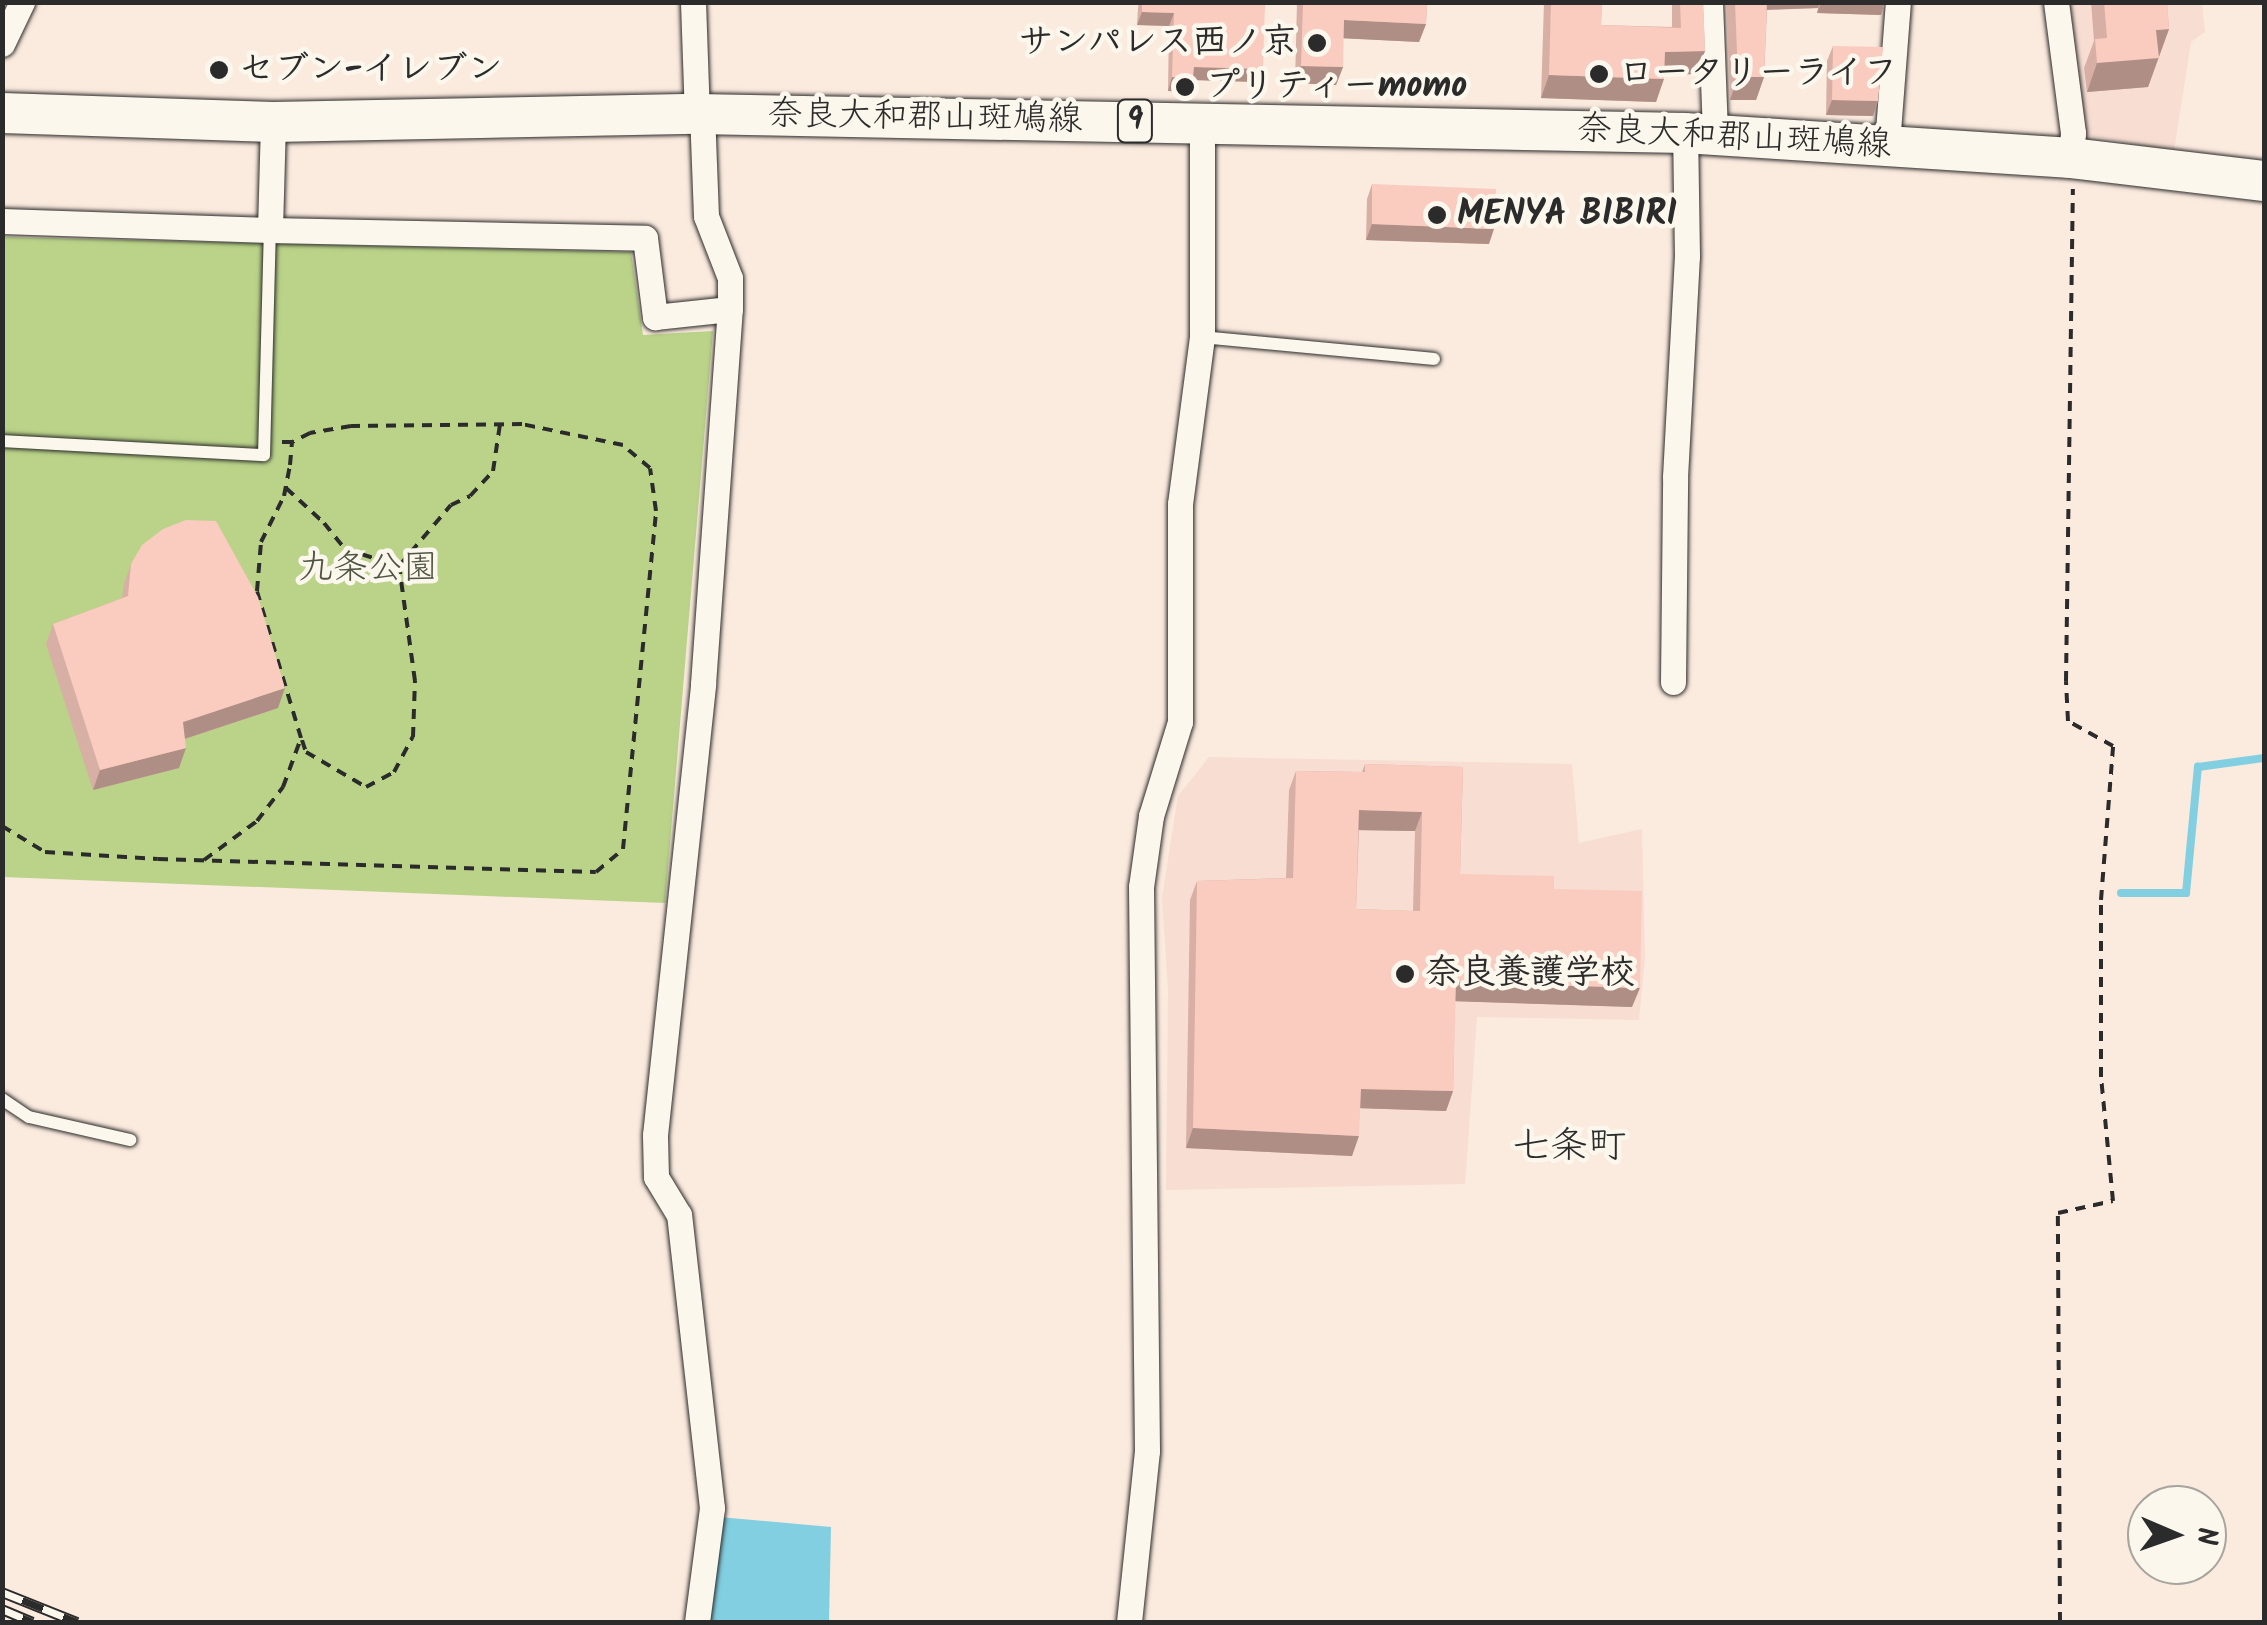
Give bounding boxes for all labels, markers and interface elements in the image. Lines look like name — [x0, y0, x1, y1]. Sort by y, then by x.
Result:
place label: サンパレス西ノ京 — [1017, 22, 1297, 64]
marker: サンパレス西ノ京 — [1306, 32, 1328, 54]
place label: セブン-イレブン — [239, 49, 503, 91]
place label: ロータリーライフ — [1619, 53, 1899, 95]
marker: セブン-イレブン — [208, 59, 230, 81]
marker: ロータリーライフ — [1588, 63, 1610, 85]
place label: プリティーmomo — [1205, 66, 1469, 108]
marker: プリティーmomo — [1174, 76, 1196, 98]
street label: 奈良大和郡山斑鳩線 — [767, 94, 1083, 142]
road number: 9 — [1115, 94, 1155, 148]
street label: 奈良大和郡山斑鳩線 — [1576, 109, 1892, 167]
place label: MENYA BIBIRI — [1457, 194, 1677, 236]
marker: MENYA BIBIRI — [1426, 204, 1448, 226]
park label: 九条公園 — [298, 548, 438, 590]
place label: 奈良養護学校 — [1425, 953, 1635, 995]
marker: 奈良養護学校 — [1394, 963, 1416, 985]
district label: 七条町 — [1512, 1125, 1626, 1171]
north arrow — [2127, 1485, 2227, 1585]
text: N — [2183, 1526, 2228, 1546]

